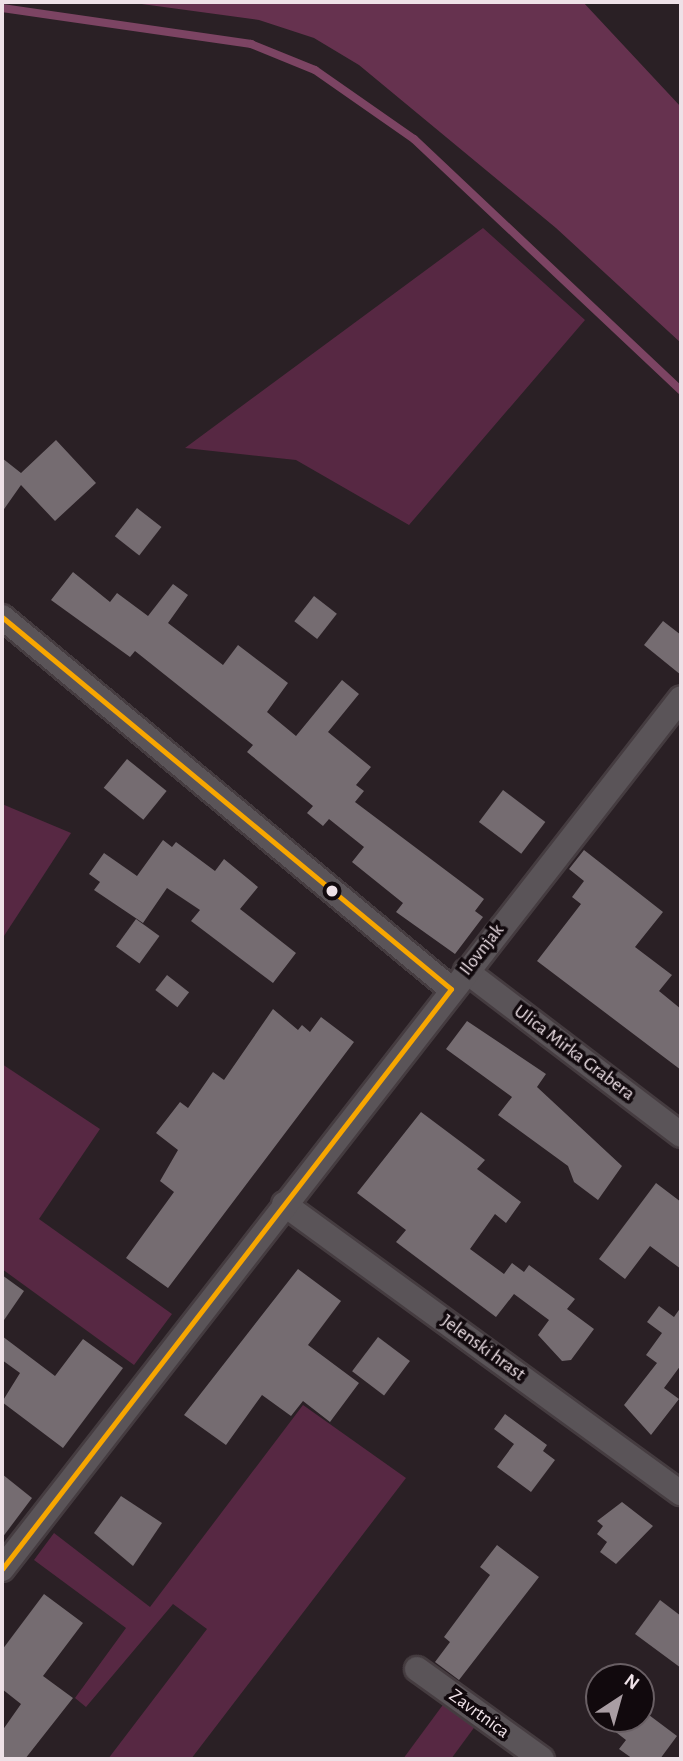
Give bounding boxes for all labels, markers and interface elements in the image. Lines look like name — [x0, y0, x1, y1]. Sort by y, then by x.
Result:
unlabelled marker — [325, 884, 339, 898]
street label: Ilovnjak — [455, 920, 509, 980]
street label: Ulica Mirka Grabera — [509, 1000, 639, 1106]
street label: Jelenski hrast — [436, 1310, 530, 1386]
north arrow — [585, 1663, 655, 1733]
text: N — [621, 1671, 642, 1694]
street label: Zavrtnica — [444, 1684, 514, 1744]

